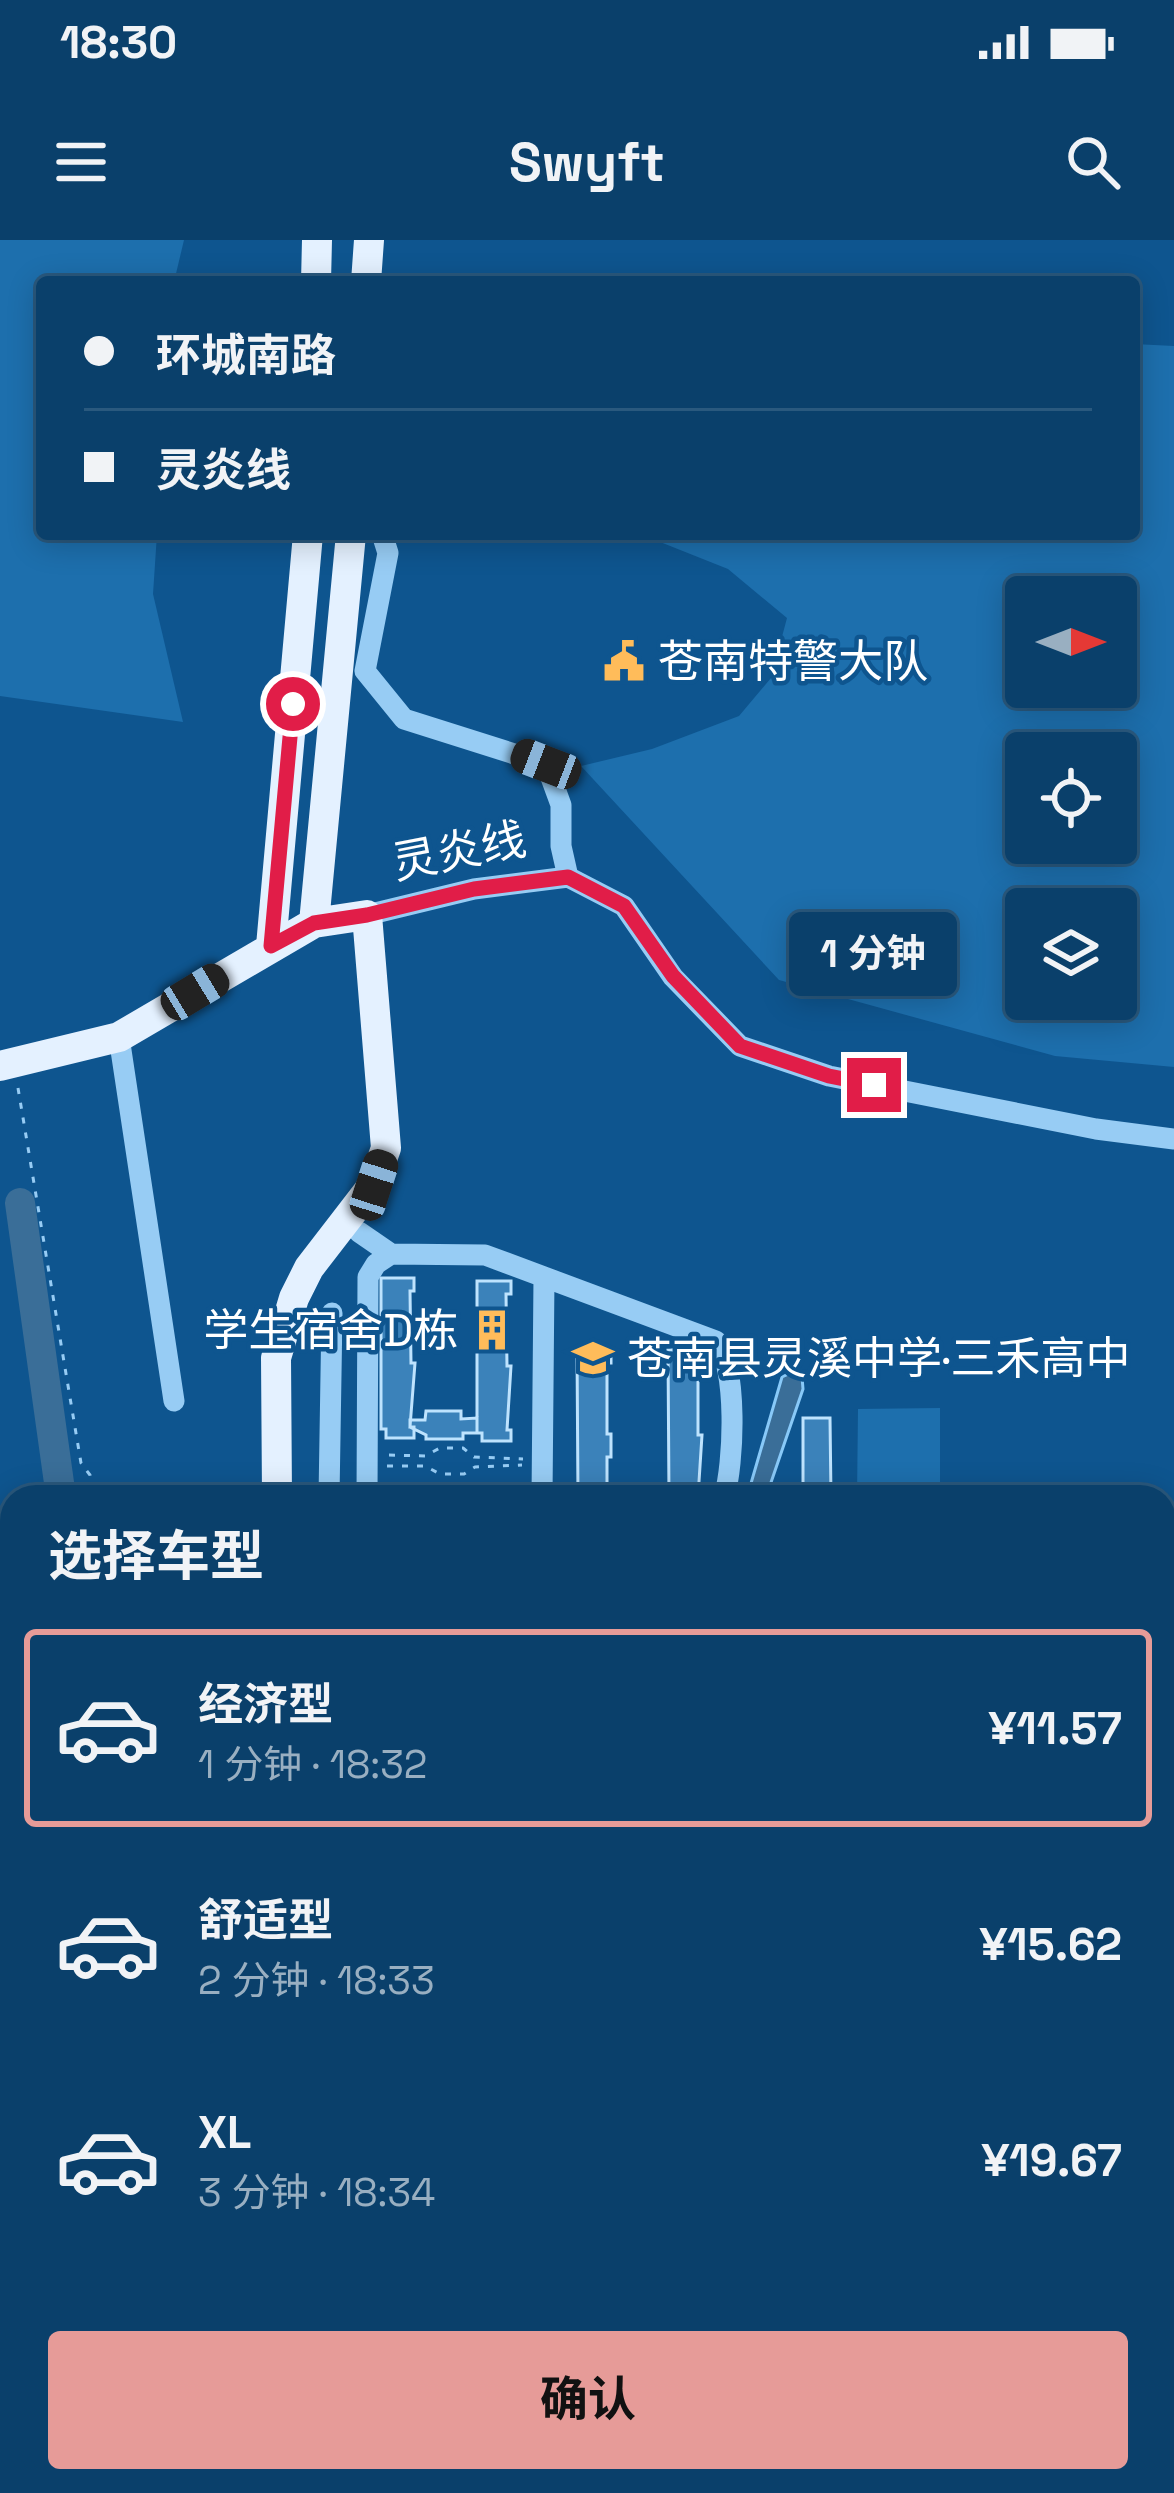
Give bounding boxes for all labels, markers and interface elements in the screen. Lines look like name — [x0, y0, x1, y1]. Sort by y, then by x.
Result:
text: 18:30 — [60, 14, 177, 71]
text: Swyft — [509, 128, 665, 197]
icon: menu — [48, 129, 114, 195]
icon: search — [1060, 129, 1126, 195]
text: 环城南路 — [156, 327, 336, 384]
text: 灵炎线 — [156, 442, 291, 499]
north arrow — [1005, 576, 1137, 708]
map controls — [1005, 576, 1137, 1020]
place label: 苍南特警大队 — [658, 633, 928, 690]
public building icon: 苍南特警大队 — [601, 638, 647, 684]
route start — [266, 677, 320, 731]
button: locate — [1005, 732, 1137, 864]
car — [506, 734, 586, 794]
street label: 灵炎线 — [387, 810, 531, 892]
button: layers — [1005, 888, 1137, 1020]
callout: 1 分钟 — [790, 911, 958, 995]
text: 1 分钟 — [820, 929, 926, 978]
car — [155, 958, 235, 1026]
route end — [847, 1058, 901, 1112]
car — [346, 1145, 402, 1225]
place label: 学生宿舍D栋 — [203, 1302, 458, 1359]
building icon: 学生宿舍D栋 — [469, 1307, 515, 1353]
place label: 苍南县灵溪中学·三禾高中 — [627, 1330, 1130, 1387]
school or university icon: 苍南县灵溪中学·三禾高中 — [570, 1335, 616, 1381]
text: 选择车型 — [48, 1522, 264, 1591]
icon: car — [54, 1674, 162, 1782]
text: 经济型 — [198, 1676, 333, 1733]
text: ¥11.57 — [989, 1700, 1122, 1757]
text: 1 分钟 · 18:32 — [198, 1740, 427, 1789]
icon: car — [54, 1890, 162, 1998]
text: 舒适型 — [198, 1892, 333, 1949]
text: ¥15.62 — [979, 1916, 1122, 1973]
text: 2 分钟 · 18:33 — [198, 1956, 434, 2005]
text: XL — [198, 2104, 251, 2161]
icon: car — [54, 2106, 162, 2214]
text: ¥19.67 — [981, 2132, 1122, 2189]
text: 3 分钟 · 18:34 — [198, 2168, 435, 2217]
button: 确认 — [48, 2331, 1128, 2469]

